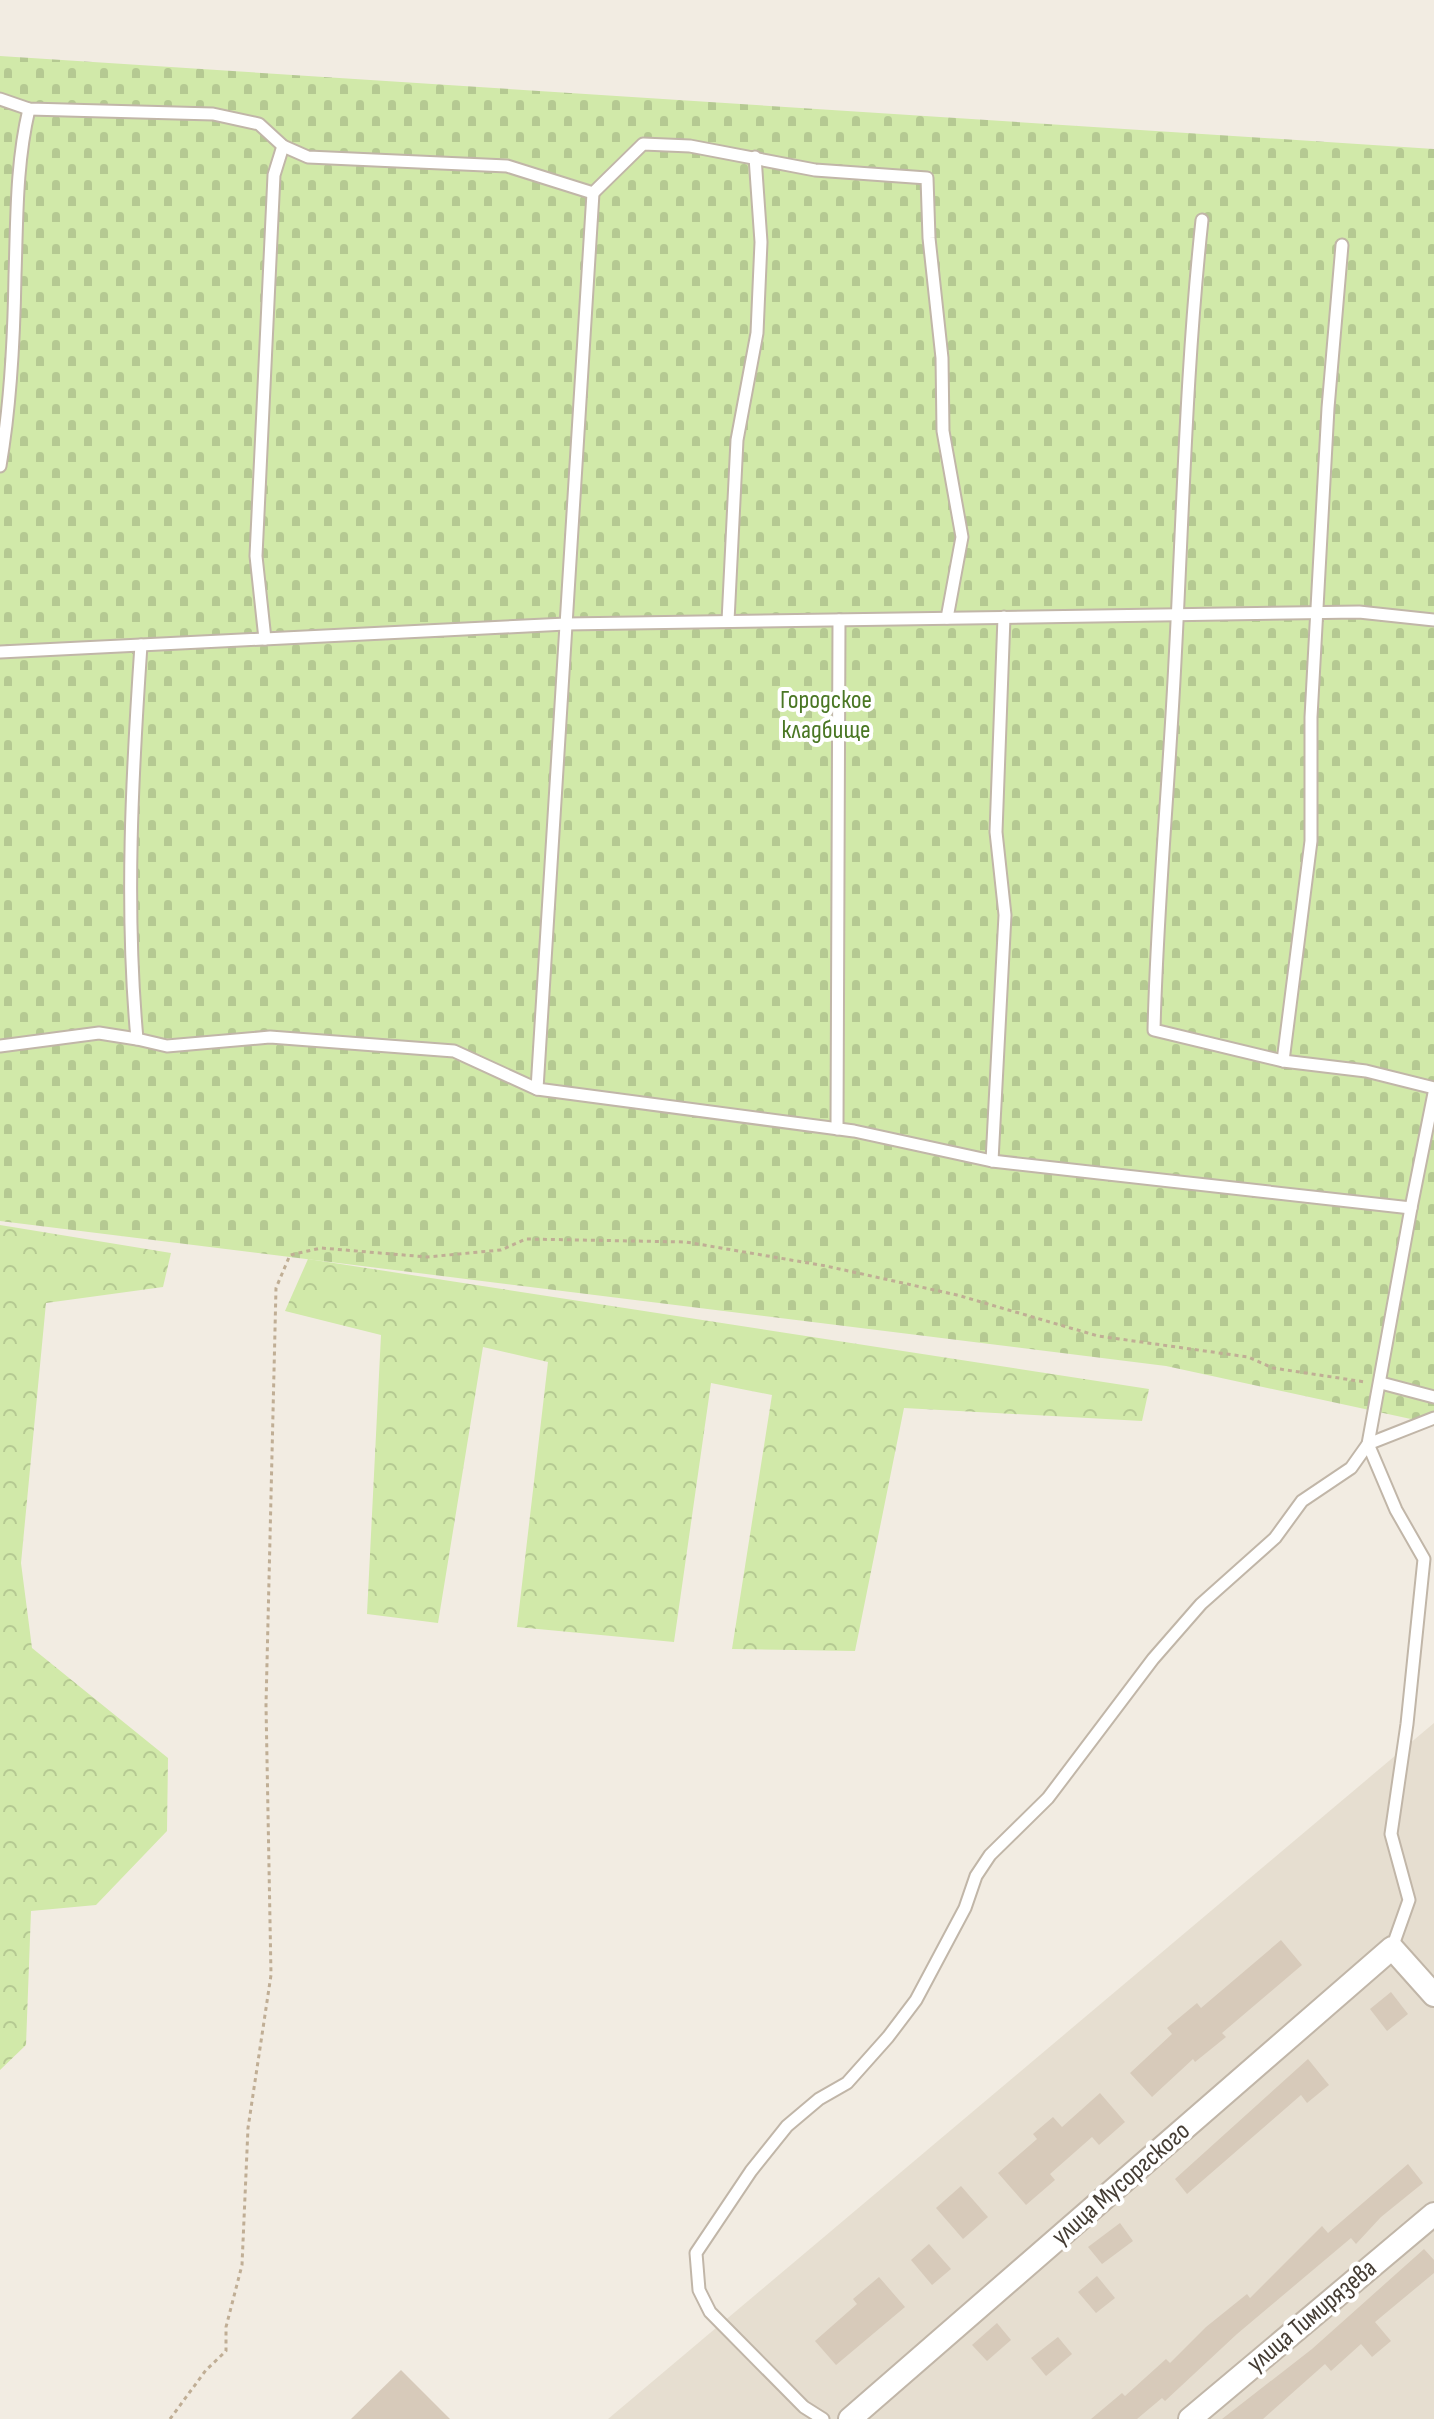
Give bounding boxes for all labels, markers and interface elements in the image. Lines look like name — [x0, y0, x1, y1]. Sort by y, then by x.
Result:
park label: Городское кладбище — [780, 685, 872, 746]
street label: улица Мусоргского — [1046, 2116, 1196, 2252]
street label: улица Тимирязева — [1241, 2253, 1383, 2379]

